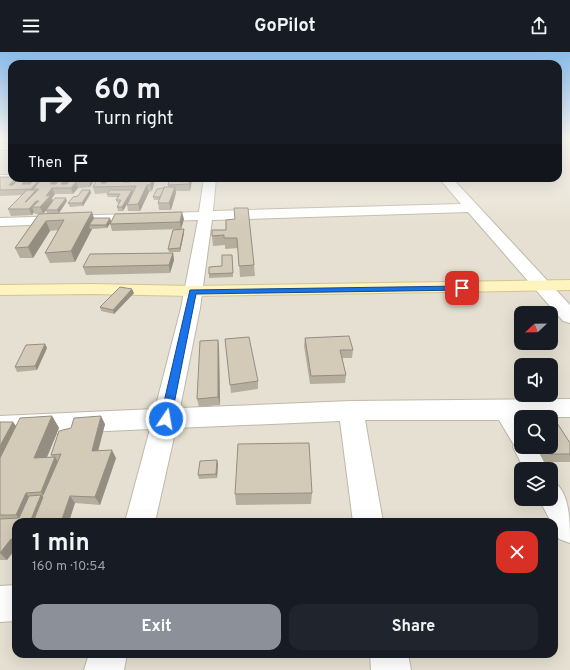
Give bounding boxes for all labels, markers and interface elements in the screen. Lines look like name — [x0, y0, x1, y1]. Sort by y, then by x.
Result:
icon: menu — [20, 15, 42, 37]
text: GoPilot — [254, 15, 316, 38]
icon: share — [528, 15, 550, 37]
text: 60 m — [94, 73, 161, 109]
icon: right — [28, 76, 80, 128]
text: Turn right — [94, 108, 174, 131]
icon: arrive — [70, 152, 92, 174]
text: Then — [28, 154, 62, 173]
pin — [445, 271, 479, 305]
icon: arrive — [451, 277, 473, 299]
north arrow — [514, 306, 558, 350]
map controls — [514, 306, 558, 506]
button: sound — [514, 358, 558, 402]
position arrow — [145, 398, 187, 440]
button: search — [514, 410, 558, 454]
button: layers — [514, 462, 558, 506]
text: 1 min — [32, 529, 90, 559]
button: close — [496, 531, 538, 573]
text: 160 m · 10:54 — [32, 559, 106, 575]
button: Exit — [32, 604, 281, 650]
button: Share — [289, 604, 538, 650]

